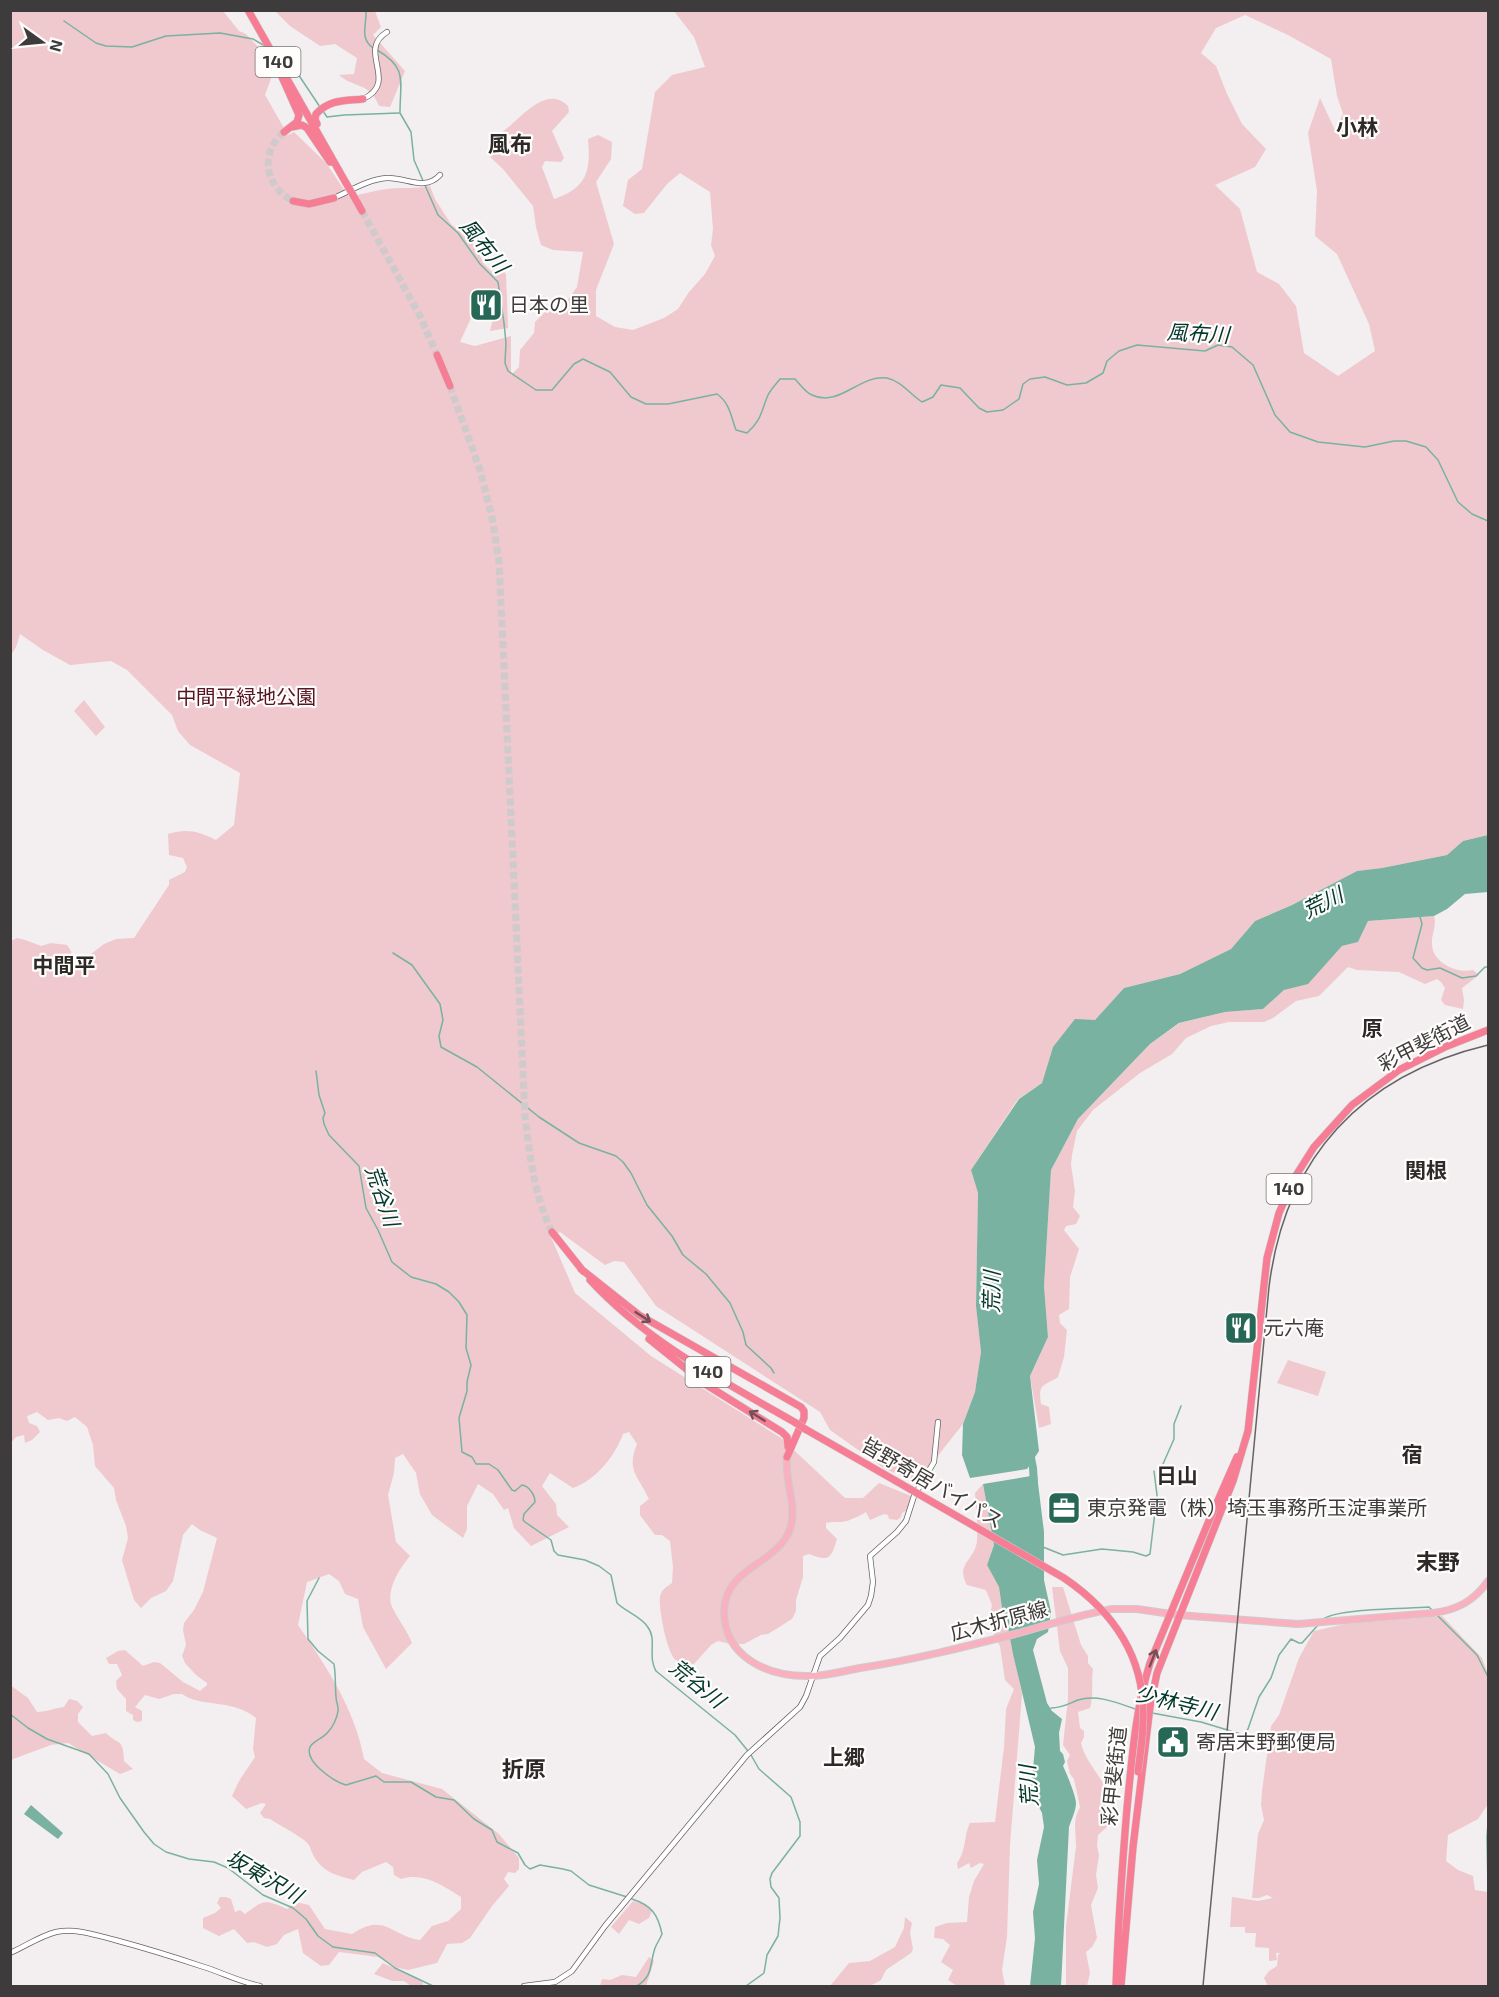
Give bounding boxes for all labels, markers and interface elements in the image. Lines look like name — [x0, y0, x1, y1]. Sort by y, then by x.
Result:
north arrow — [12, 12, 72, 72]
text: N — [46, 38, 68, 54]
road number: 140 — [256, 47, 300, 77]
district label: 小林 — [1336, 114, 1378, 139]
district label: 風布 — [488, 130, 532, 156]
water label: 風布川 — [456, 213, 516, 279]
restaurant icon: 日本の里 — [468, 287, 504, 323]
place label: 日本の里 — [509, 292, 589, 316]
water label: 風布川 — [1166, 318, 1232, 347]
park label: 中間平緑地公園 — [176, 684, 316, 708]
water label: 荒川 — [1298, 880, 1348, 922]
district label: 中間平 — [33, 952, 96, 977]
street label: 彩甲斐街道 — [1374, 1009, 1474, 1076]
district label: 原 — [1362, 1015, 1383, 1040]
district label: 関根 — [1405, 1157, 1447, 1182]
water label: 荒谷川 — [361, 1162, 406, 1231]
road number: 140 — [1266, 1174, 1312, 1204]
water label: 荒川 — [978, 1269, 1003, 1313]
restaurant icon: 元六庵 — [1223, 1310, 1259, 1346]
one-way arrow — [635, 1311, 652, 1324]
place label: 元六庵 — [1264, 1315, 1324, 1339]
road number: 140 — [686, 1357, 730, 1387]
one-way arrow — [749, 1409, 766, 1421]
street label: 皆野寄居バイパス — [857, 1432, 1008, 1532]
district label: 宿 — [1402, 1441, 1423, 1466]
district label: 日山 — [1156, 1462, 1198, 1487]
office icon: 東京発電（株）埼玉事務所玉淀事業所 — [1046, 1490, 1082, 1526]
place label: 東京発電（株）埼玉事務所玉淀事業所 — [1087, 1495, 1427, 1519]
district label: 末野 — [1416, 1548, 1460, 1574]
street label: 広木折原線 — [947, 1596, 1050, 1645]
one-way arrow — [1148, 1649, 1159, 1668]
water label: 荒谷川 — [666, 1653, 732, 1714]
water label: 少林寺川 — [1133, 1679, 1222, 1724]
public building icon: 寄居末野郵便局 — [1155, 1724, 1191, 1760]
street label: 彩甲斐街道 — [1096, 1725, 1130, 1827]
place label: 寄居末野郵便局 — [1196, 1729, 1336, 1753]
district label: 上郷 — [823, 1744, 865, 1769]
district label: 折原 — [502, 1755, 546, 1781]
water label: 荒川 — [1013, 1762, 1041, 1808]
water label: 坂東沢川 — [222, 1844, 309, 1909]

